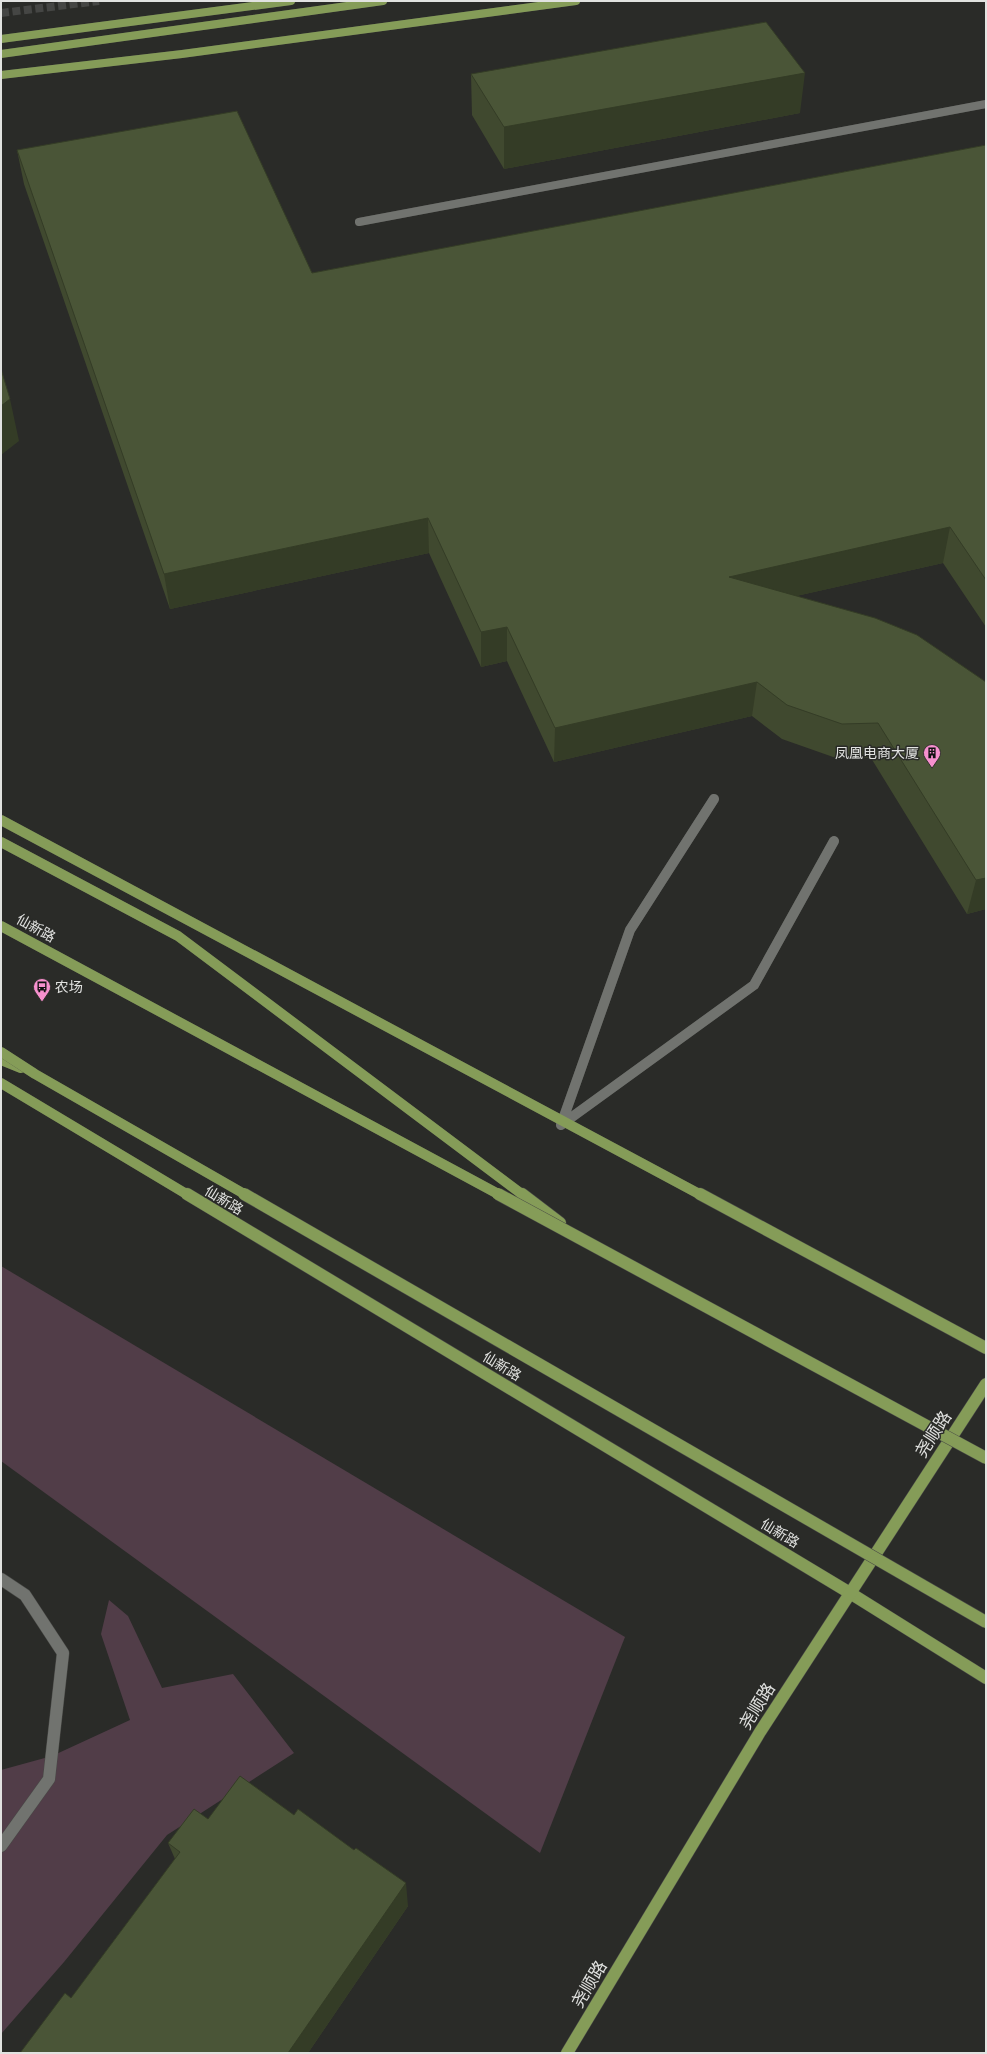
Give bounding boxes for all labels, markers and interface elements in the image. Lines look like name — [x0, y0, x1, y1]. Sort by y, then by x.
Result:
building icon: 凤凰电商大厦 — [922, 743, 942, 768]
place label: 凤凰电商大厦 — [835, 745, 919, 762]
street label: 仙新路 — [13, 911, 58, 946]
bus stop icon: 农场 — [32, 977, 52, 1002]
place label: 农场 — [55, 979, 83, 996]
street label: 仙新路 — [201, 1182, 246, 1219]
street label: 仙新路 — [479, 1348, 524, 1385]
street label: 尧顺路 — [911, 1407, 955, 1461]
street label: 仙新路 — [757, 1515, 802, 1552]
street label: 尧顺路 — [735, 1679, 779, 1733]
street label: 尧顺路 — [567, 1957, 611, 2011]

